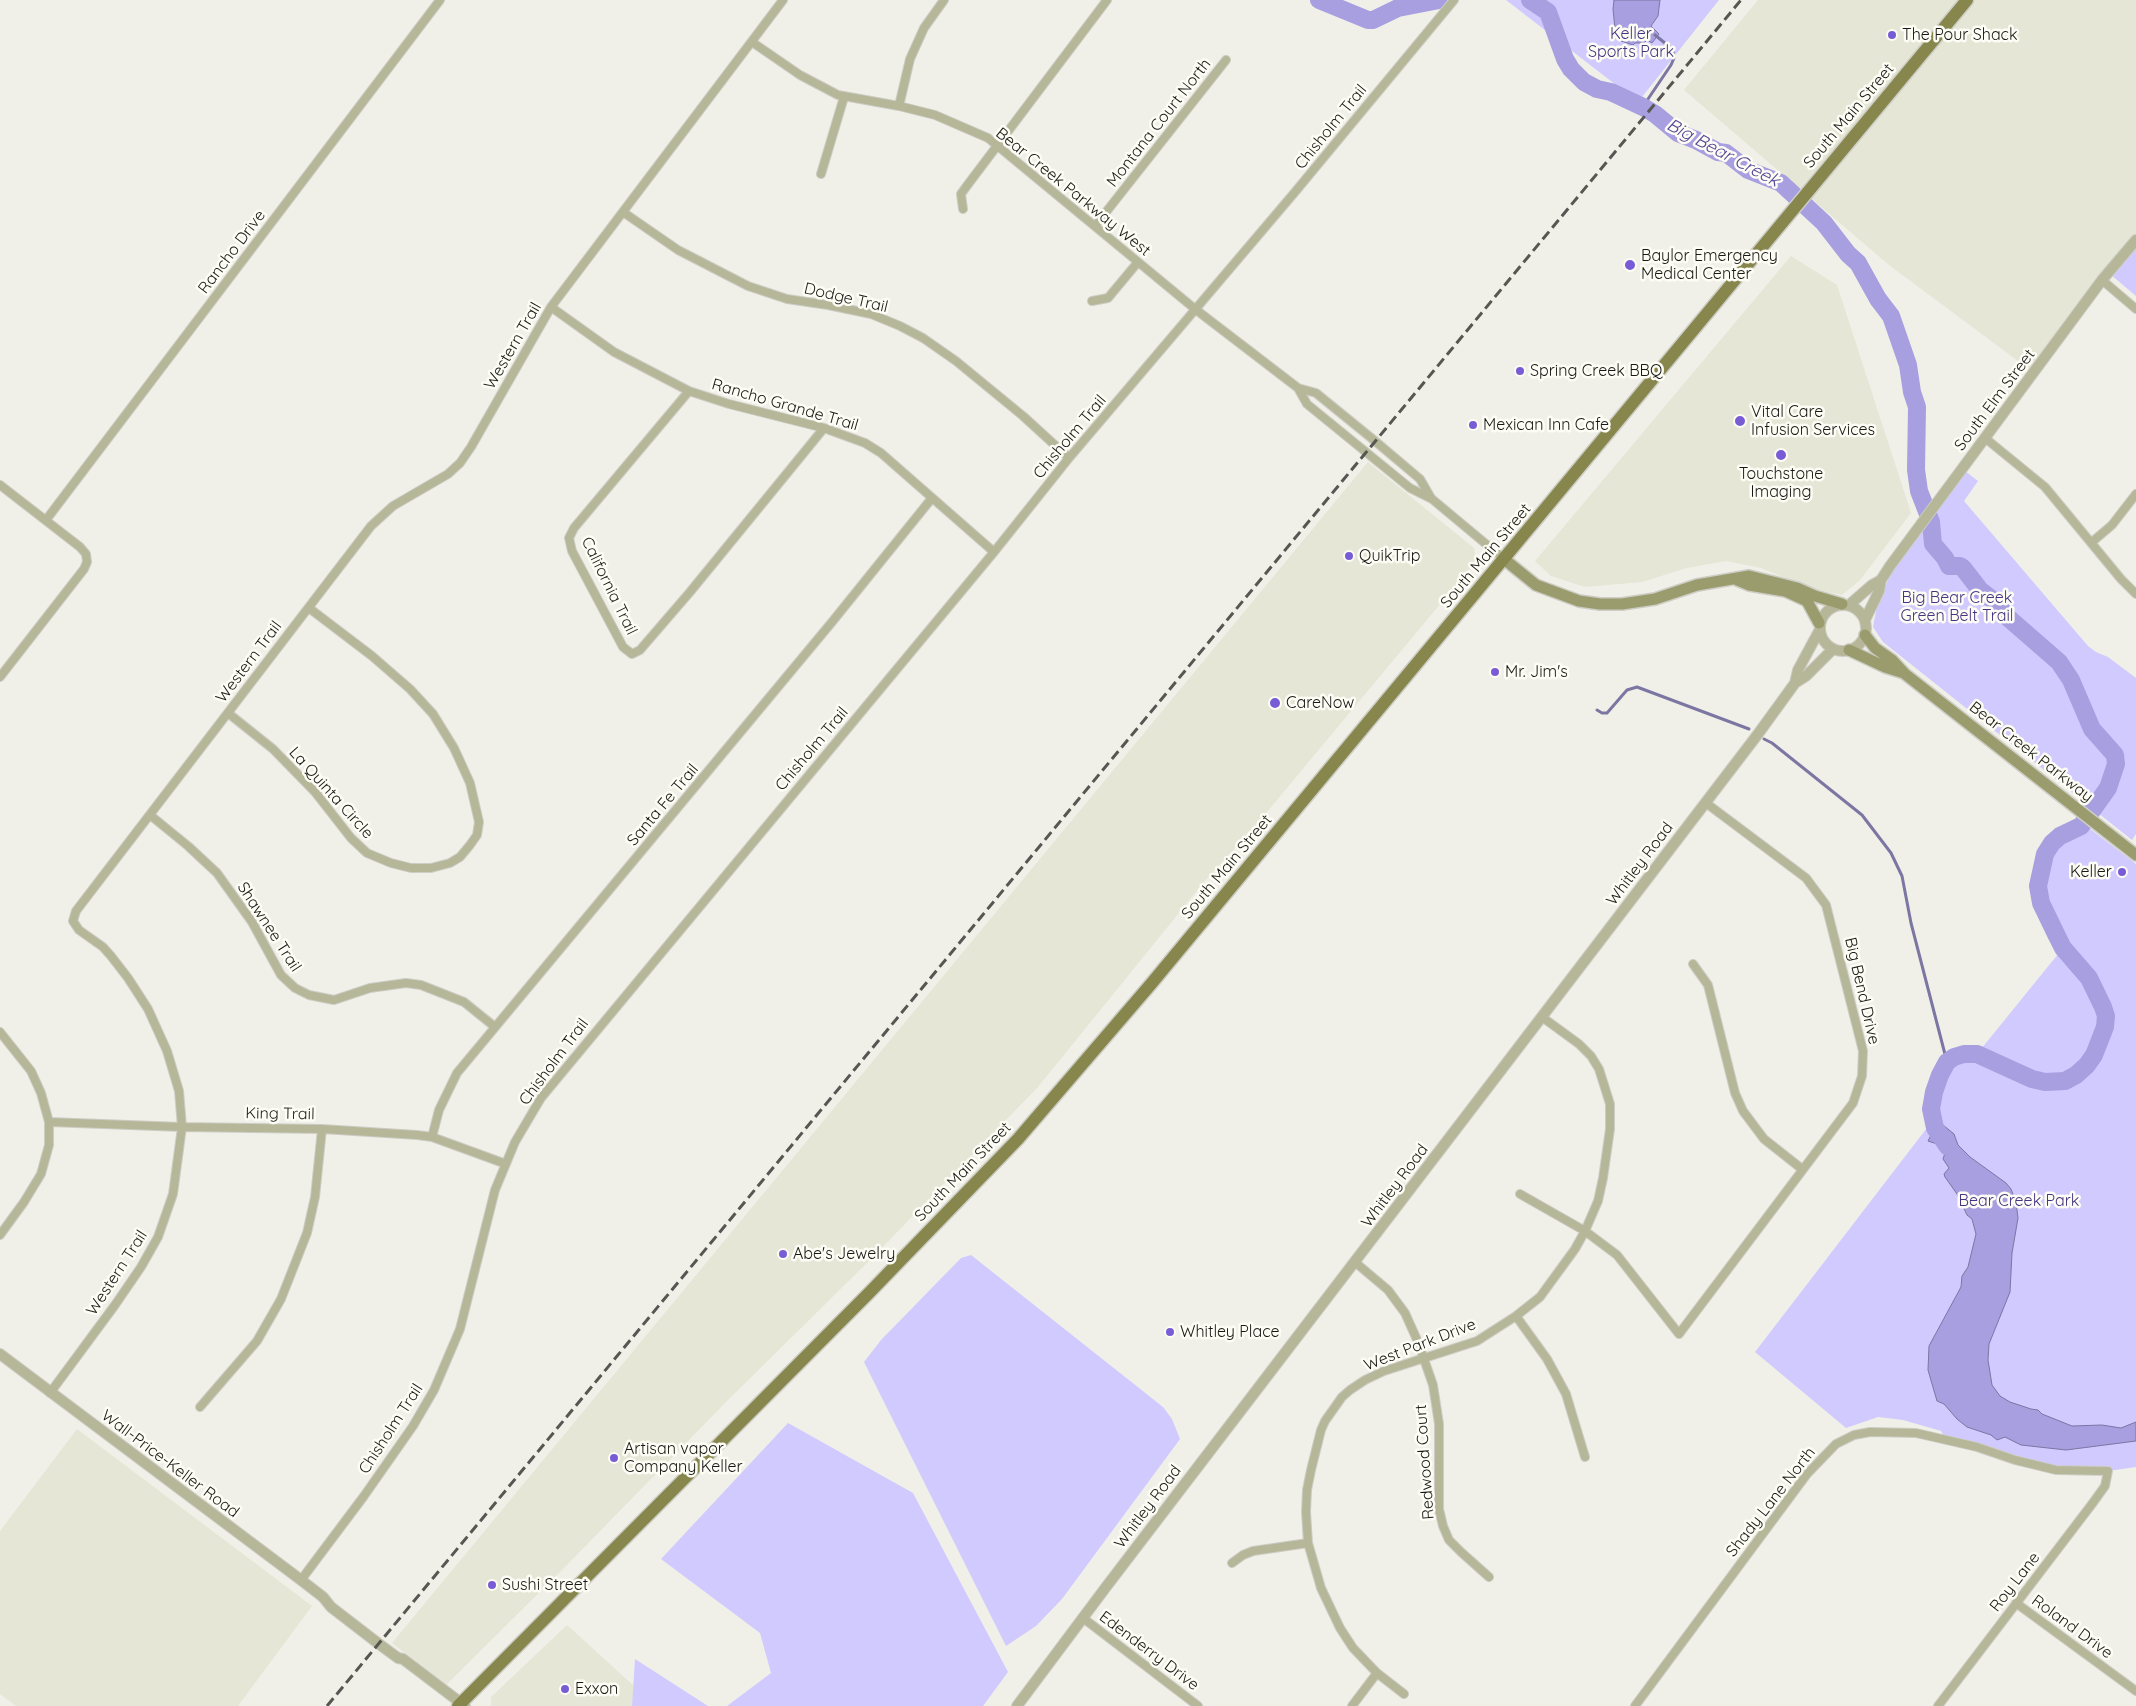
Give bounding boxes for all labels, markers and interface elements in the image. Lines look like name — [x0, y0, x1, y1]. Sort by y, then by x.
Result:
park label: Keller Sports Park — [1588, 24, 1674, 62]
place label: The Pour Shack — [1902, 25, 2017, 45]
marker: The Pour Shack — [1886, 29, 1898, 41]
street label: Montana Court North — [1103, 55, 1215, 191]
street label: South Main Street — [1800, 60, 1898, 172]
street label: Chisholm Trail — [1291, 81, 1371, 173]
water label: Big Bear Creek — [1663, 114, 1783, 192]
street label: Bear Creek Parkway West — [992, 124, 1154, 260]
street label: Rancho Drive — [194, 206, 270, 298]
place label: Baylor Emergency Medical Center — [1641, 246, 1778, 284]
marker: Baylor Emergency Medical Center — [1623, 258, 1637, 272]
street label: Dodge Trail — [802, 279, 890, 317]
street label: Western Trail — [480, 299, 546, 393]
street label: South Elm Street — [1951, 345, 2039, 455]
place label: Spring Creek BBQ — [1530, 361, 1662, 381]
marker: Spring Creek BBQ — [1514, 365, 1526, 377]
street label: Rancho Grande Trail — [709, 375, 861, 435]
street label: Chisholm Trail — [1029, 391, 1111, 483]
place label: Vital Care Infusion Services — [1751, 402, 1875, 440]
marker: Vital Care Infusion Services — [1733, 414, 1747, 428]
place label: Mexican Inn Cafe — [1483, 415, 1609, 435]
marker: Mexican Inn Cafe — [1467, 419, 1479, 431]
marker: Touchstone Imaging — [1774, 448, 1788, 462]
place label: Touchstone Imaging — [1739, 464, 1823, 502]
street label: South Main Street — [1437, 500, 1535, 612]
street label: California Trail — [577, 534, 641, 638]
place label: QuikTrip — [1359, 546, 1420, 566]
marker: QuikTrip — [1343, 550, 1355, 562]
park label: Big Bear Creek Green Belt Trail — [1901, 588, 2013, 626]
street label: Western Trail — [212, 617, 286, 707]
place label: Mr. Jim's — [1505, 662, 1568, 682]
marker: Mr. Jim's — [1489, 666, 1501, 678]
place label: CareNow — [1286, 693, 1354, 713]
marker: CareNow — [1268, 696, 1282, 710]
street label: Bear Creek Parkway — [1965, 698, 2097, 806]
street label: Chisholm Trail — [771, 703, 853, 795]
street label: La Quinta Circle — [285, 743, 377, 843]
street label: Santa Fe Trail — [623, 760, 703, 850]
street label: South Main Street — [1178, 811, 1276, 923]
street label: Whitley Road — [1603, 819, 1677, 909]
place label: Keller — [2070, 862, 2112, 882]
marker: Keller — [2116, 866, 2128, 878]
street label: Shawnee Trail — [233, 879, 305, 975]
street label: Big Bend Drive — [1840, 936, 1884, 1046]
street label: Chisholm Trail — [515, 1015, 593, 1109]
street label: King Trail — [245, 1104, 315, 1124]
street label: South Main Street — [911, 1118, 1015, 1226]
street label: Whitley Road — [1358, 1141, 1432, 1231]
park label: Bear Creek Park — [1959, 1191, 2079, 1211]
street label: Western Trail — [82, 1227, 152, 1319]
place label: Abe's Jewelry — [793, 1244, 895, 1264]
marker: Abe's Jewelry — [777, 1248, 789, 1260]
street label: West Park Drive — [1361, 1315, 1479, 1375]
place label: Whitley Place — [1180, 1322, 1280, 1342]
marker: Whitley Place — [1164, 1326, 1176, 1338]
street label: Chisholm Trail — [355, 1380, 427, 1478]
street label: Redwood Court — [1411, 1404, 1439, 1520]
street label: Wall-Price-Keller Road — [97, 1406, 243, 1522]
place label: Artisan vapor Company Keller — [624, 1439, 743, 1477]
street label: Shady Lane North — [1722, 1443, 1820, 1561]
marker: Artisan vapor Company Keller — [608, 1452, 620, 1464]
street label: Whitley Road — [1111, 1462, 1185, 1552]
street label: Roy Lane — [1986, 1548, 2044, 1616]
place label: Sushi Street — [502, 1575, 588, 1595]
marker: Sushi Street — [486, 1579, 498, 1591]
street label: Roland Drive — [2028, 1591, 2116, 1663]
street label: Edenderry Drive — [1095, 1607, 1203, 1695]
place label: Exxon — [575, 1679, 618, 1699]
marker: Exxon — [559, 1683, 571, 1695]

